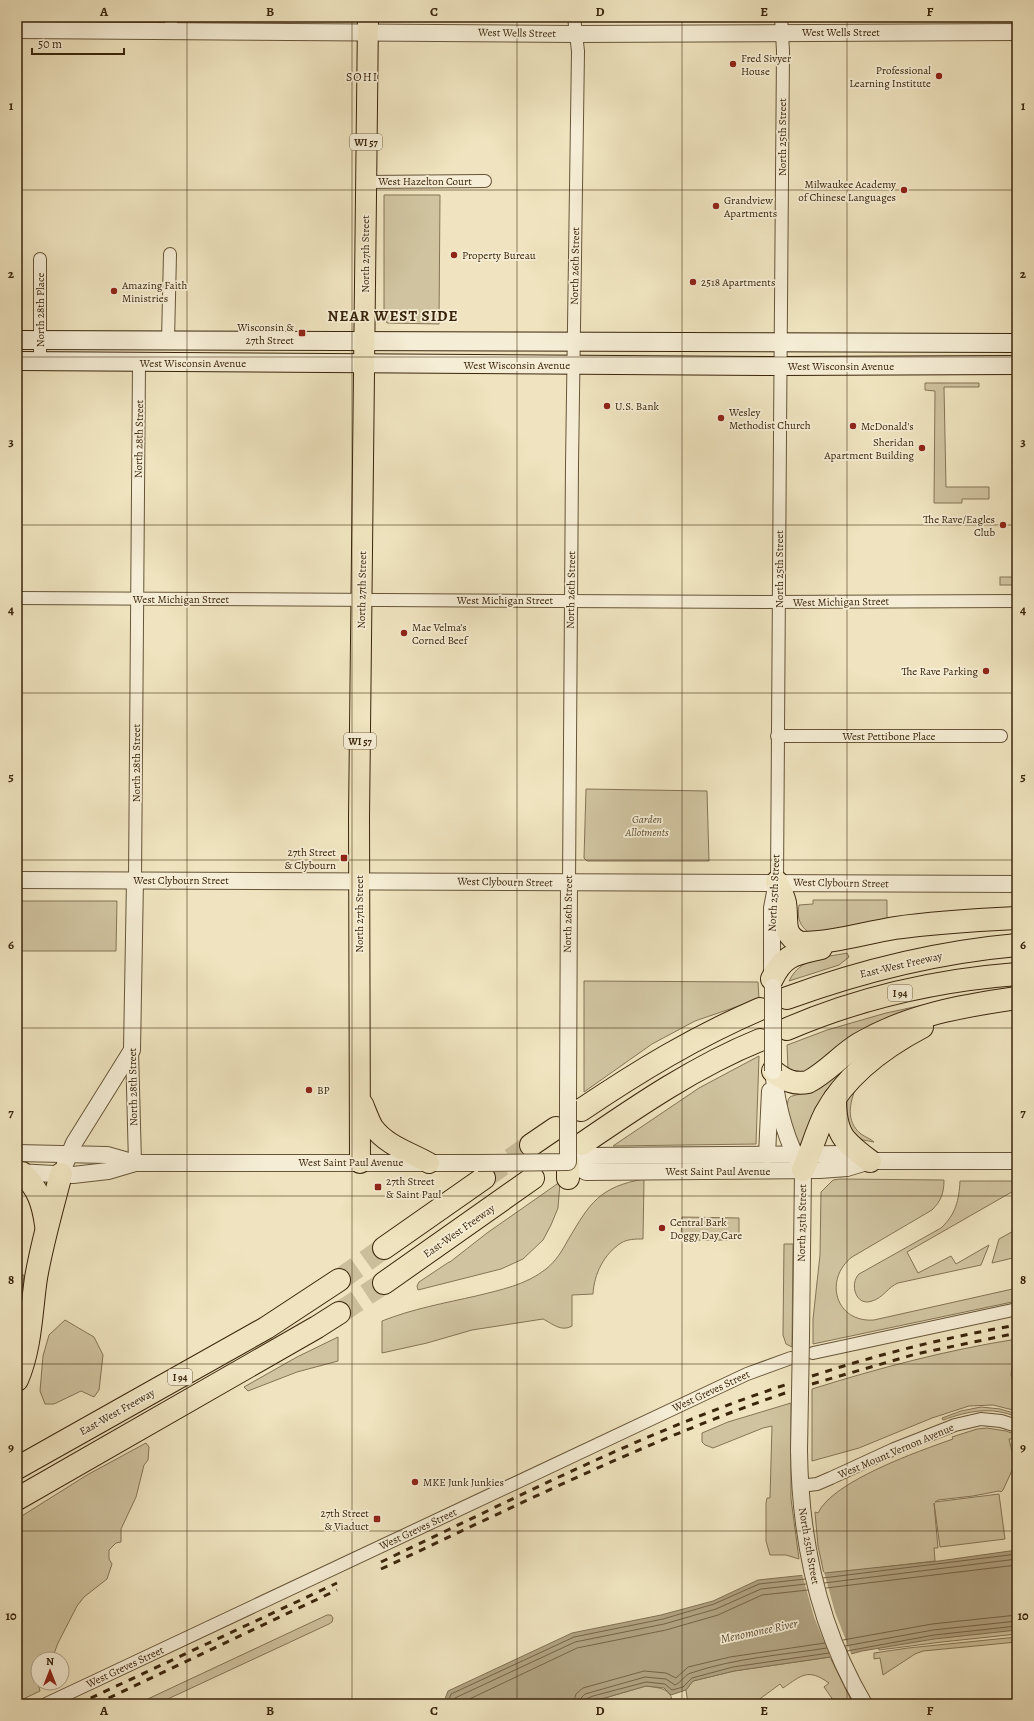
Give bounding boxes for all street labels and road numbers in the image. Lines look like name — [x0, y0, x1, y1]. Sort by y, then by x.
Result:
street label: West Wells Street — [477, 25, 556, 41]
street label: West Wells Street — [801, 25, 880, 40]
street label: North 25th Street — [775, 98, 790, 176]
road number: WI 57 — [350, 134, 382, 150]
street label: West Hazelton Court — [377, 174, 472, 189]
street label: North 27th Street — [358, 215, 373, 293]
street label: North 26th Street — [567, 226, 583, 305]
street label: North 28th Place — [33, 273, 48, 347]
street label: West Wisconsin Avenue — [139, 356, 246, 371]
street label: West Wisconsin Avenue — [463, 358, 570, 373]
street label: West Wisconsin Avenue — [787, 359, 894, 374]
street label: North 28th Street — [131, 399, 147, 478]
street label: North 25th Street — [772, 530, 787, 608]
street label: North 26th Street — [563, 550, 579, 629]
street label: North 27th Street — [354, 551, 370, 629]
street label: West Michigan Street — [132, 592, 230, 607]
street label: West Michigan Street — [456, 593, 554, 608]
street label: West Michigan Street — [792, 594, 890, 610]
street label: North 28th Street — [129, 723, 144, 802]
street label: West Pettibone Place — [842, 729, 936, 744]
road number: WI 57 — [344, 733, 376, 749]
street label: North 25th Street — [764, 853, 784, 932]
street label: West Clybourn Street — [132, 873, 229, 888]
street label: West Clybourn Street — [456, 874, 553, 890]
street label: North 26th Street — [560, 874, 576, 953]
street label: North 27th Street — [352, 875, 367, 953]
street label: West Clybourn Street — [792, 875, 889, 891]
street label: East-West Freeway — [858, 948, 944, 982]
road number: I 94 — [888, 985, 912, 1001]
street label: North 28th Street — [125, 1047, 141, 1126]
street label: West Saint Paul Avenue — [298, 1155, 403, 1170]
street label: West Saint Paul Avenue — [665, 1164, 770, 1179]
street label: North 25th Street — [794, 1184, 810, 1262]
street label: East-West Freeway — [420, 1201, 498, 1261]
street label: West Greves Street — [669, 1366, 753, 1416]
road number: I 94 — [168, 1369, 192, 1385]
street label: East-West Freeway — [77, 1385, 157, 1439]
street label: West Mount Vernon Avenue — [835, 1420, 956, 1483]
street label: West Greves Street — [376, 1504, 460, 1554]
street label: North 25th Street — [795, 1506, 823, 1586]
street label: West Greves Street — [83, 1642, 167, 1692]

